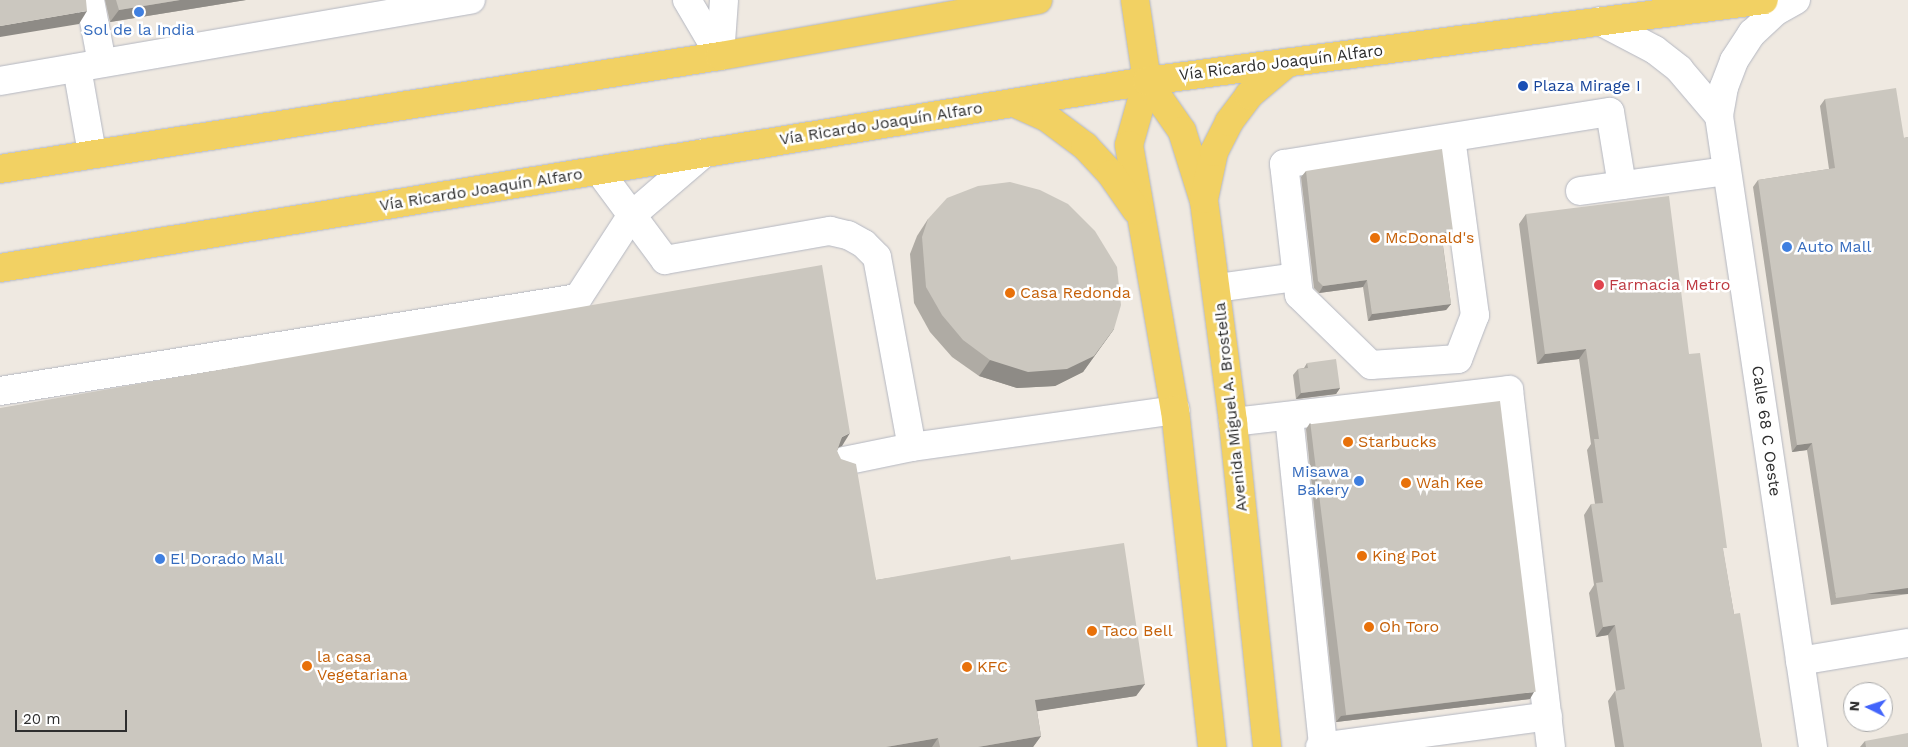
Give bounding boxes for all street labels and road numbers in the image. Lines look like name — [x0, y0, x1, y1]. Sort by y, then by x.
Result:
street label: Vía Ricardo Joaquín Alfaro — [1177, 41, 1385, 85]
street label: Vía Ricardo Joaquín Alfaro — [777, 98, 985, 150]
street label: Vía Ricardo Joaquín Alfaro — [377, 164, 585, 216]
street label: Avenida Miguel A. Brostella — [1210, 301, 1252, 513]
street label: Calle 68 C Oeste — [1747, 365, 1785, 497]

